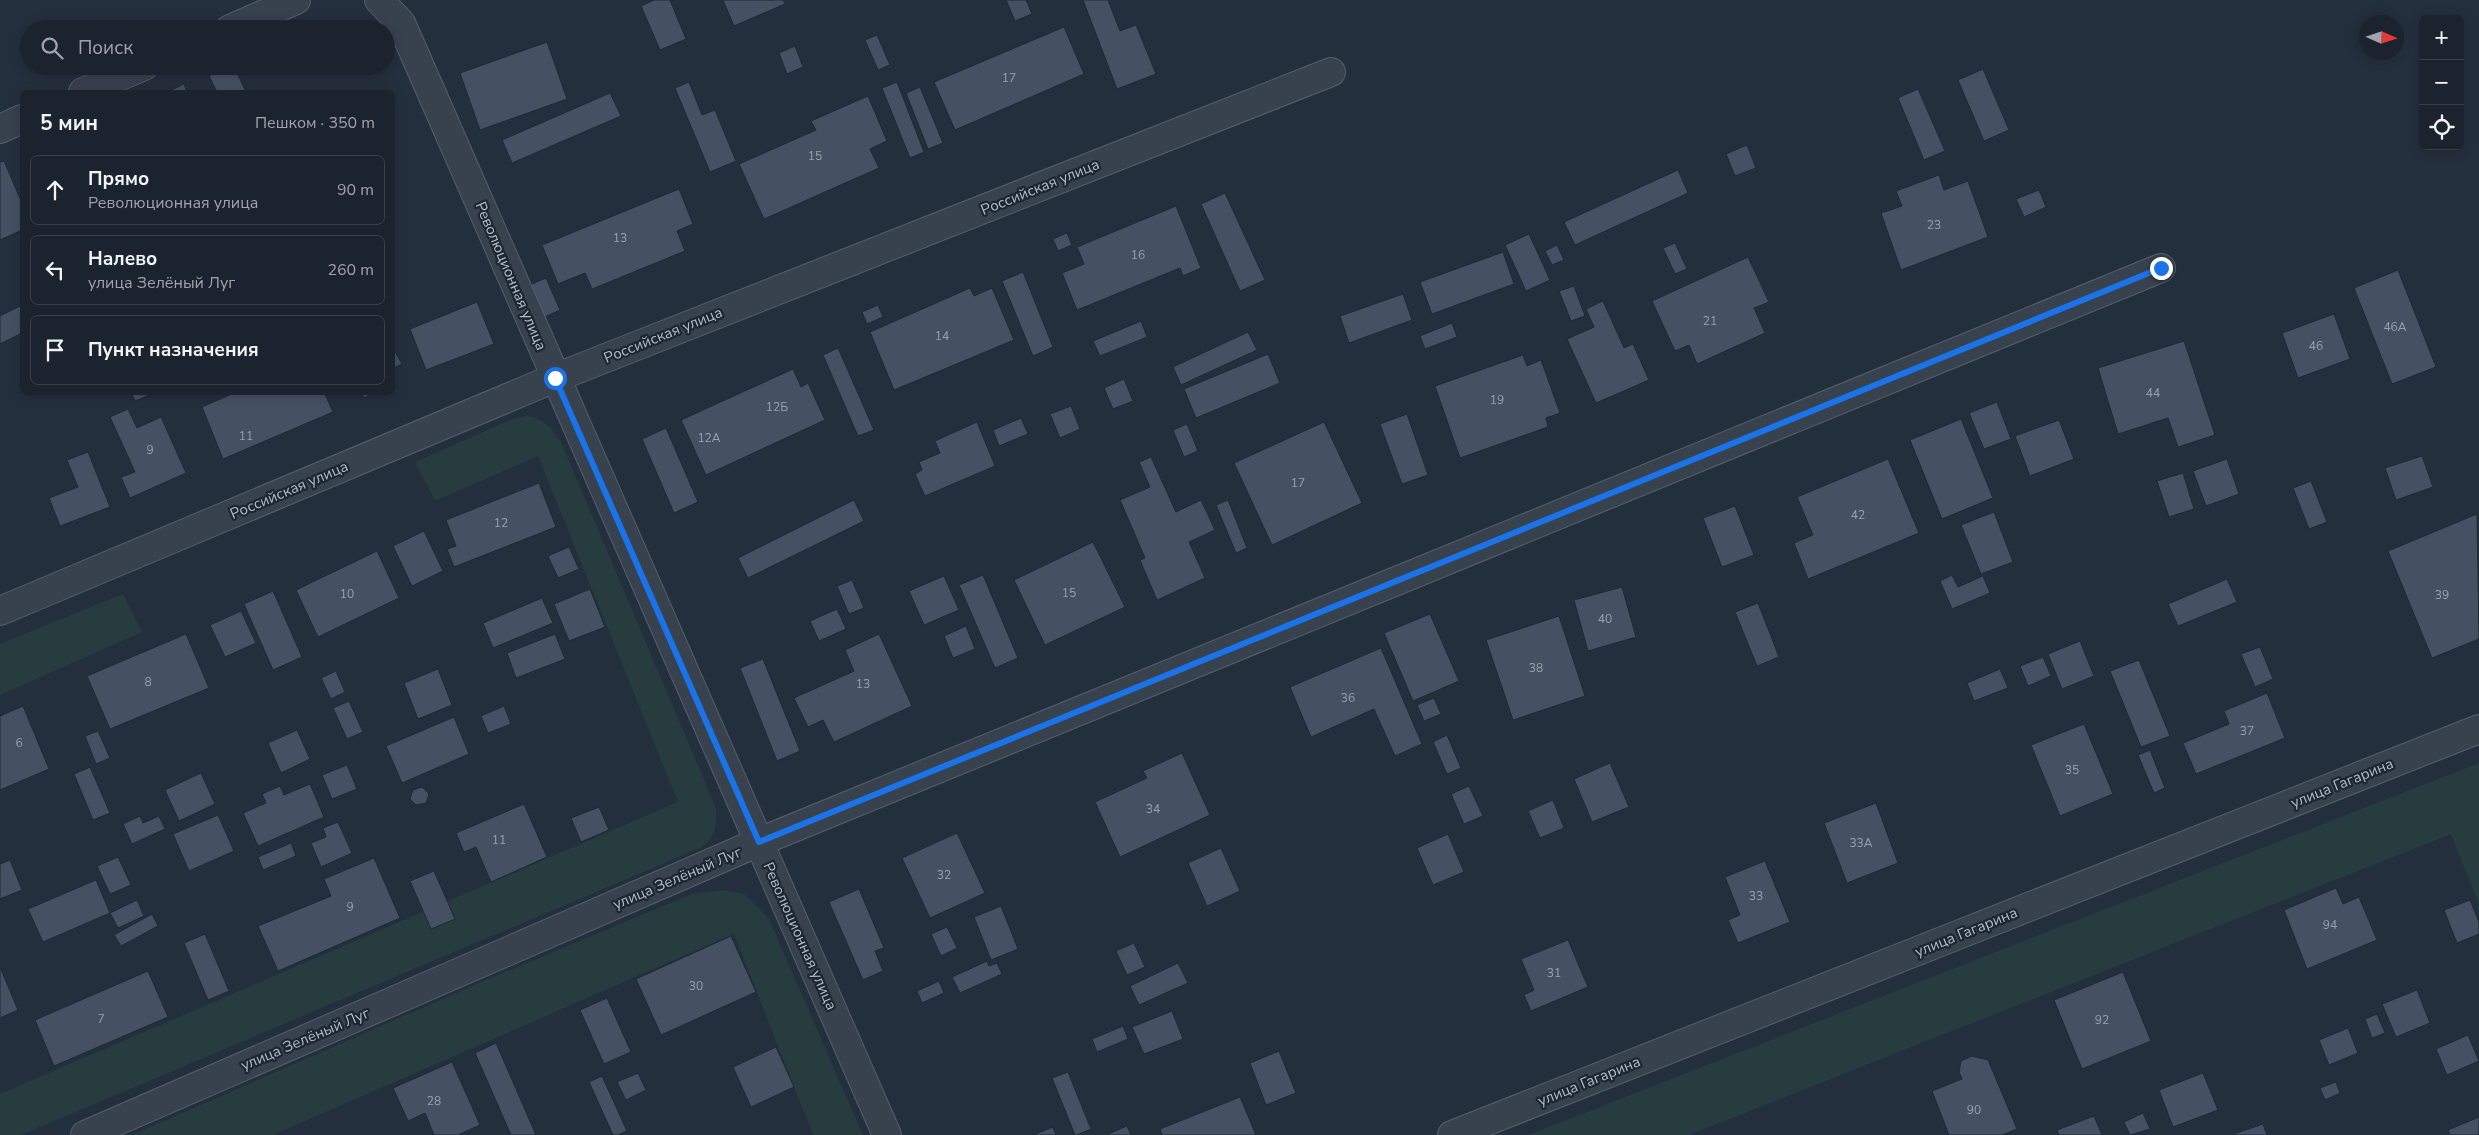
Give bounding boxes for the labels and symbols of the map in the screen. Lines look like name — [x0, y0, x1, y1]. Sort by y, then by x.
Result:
north arrow — [2359, 15, 2404, 60]
house number: 17 — [1002, 70, 1016, 86]
house number: 15 — [808, 148, 822, 164]
street label: Российская улица — [978, 154, 1102, 220]
street label: Революционная улица — [471, 199, 551, 353]
house number: 23 — [1927, 217, 1941, 233]
house number: 13 — [613, 230, 627, 246]
house number: 16 — [1131, 247, 1145, 263]
route end — [2150, 257, 2173, 280]
street label: Российская улица — [601, 302, 725, 368]
house number: 21 — [1703, 313, 1717, 329]
house number: 46А — [2383, 319, 2407, 335]
house number: 14 — [935, 328, 949, 344]
house number: 46 — [2309, 338, 2323, 354]
route start — [544, 367, 567, 390]
house number: 44 — [2146, 385, 2160, 401]
house number: 19 — [1490, 392, 1504, 408]
house number: 12Б — [766, 399, 788, 415]
house number: 11 — [239, 428, 253, 444]
house number: 12А — [697, 430, 721, 446]
house number: 9 — [146, 442, 154, 458]
street label: Российская улица — [227, 456, 351, 524]
house number: 17 — [1291, 475, 1305, 491]
house number: 42 — [1851, 507, 1865, 523]
house number: 12 — [494, 515, 508, 531]
house number: 15 — [1062, 585, 1076, 601]
house number: 10 — [340, 586, 354, 602]
house number: 39 — [2435, 587, 2449, 603]
house number: 40 — [1598, 611, 1612, 627]
house number: 38 — [1529, 660, 1543, 676]
house number: 8 — [144, 674, 152, 690]
house number: 13 — [856, 676, 870, 692]
house number: 36 — [1341, 690, 1355, 706]
house number: 37 — [2240, 723, 2254, 739]
house number: 6 — [15, 735, 23, 751]
street label: улица Гагарина — [2288, 753, 2396, 813]
house number: 35 — [2065, 762, 2079, 778]
house number: 34 — [1146, 801, 1160, 817]
house number: 11 — [492, 832, 506, 848]
house number: 33А — [1849, 835, 1873, 851]
street label: улица Зелёный Луг — [610, 842, 745, 914]
street label: Революционная улица — [758, 859, 842, 1013]
house number: 32 — [937, 867, 951, 883]
house number: 33 — [1749, 888, 1763, 904]
house number: 9 — [346, 899, 354, 915]
street label: улица Гагарина — [1912, 902, 2020, 962]
house number: 94 — [2323, 917, 2337, 933]
house number: 31 — [1547, 965, 1561, 981]
house number: 30 — [689, 978, 703, 994]
street label: улица Зелёный Луг — [238, 1003, 373, 1075]
house number: 7 — [97, 1011, 105, 1027]
house number: 92 — [2095, 1012, 2109, 1028]
street label: улица Гагарина — [1535, 1051, 1643, 1111]
house number: 28 — [427, 1093, 441, 1109]
house number: 90 — [1967, 1102, 1981, 1118]

